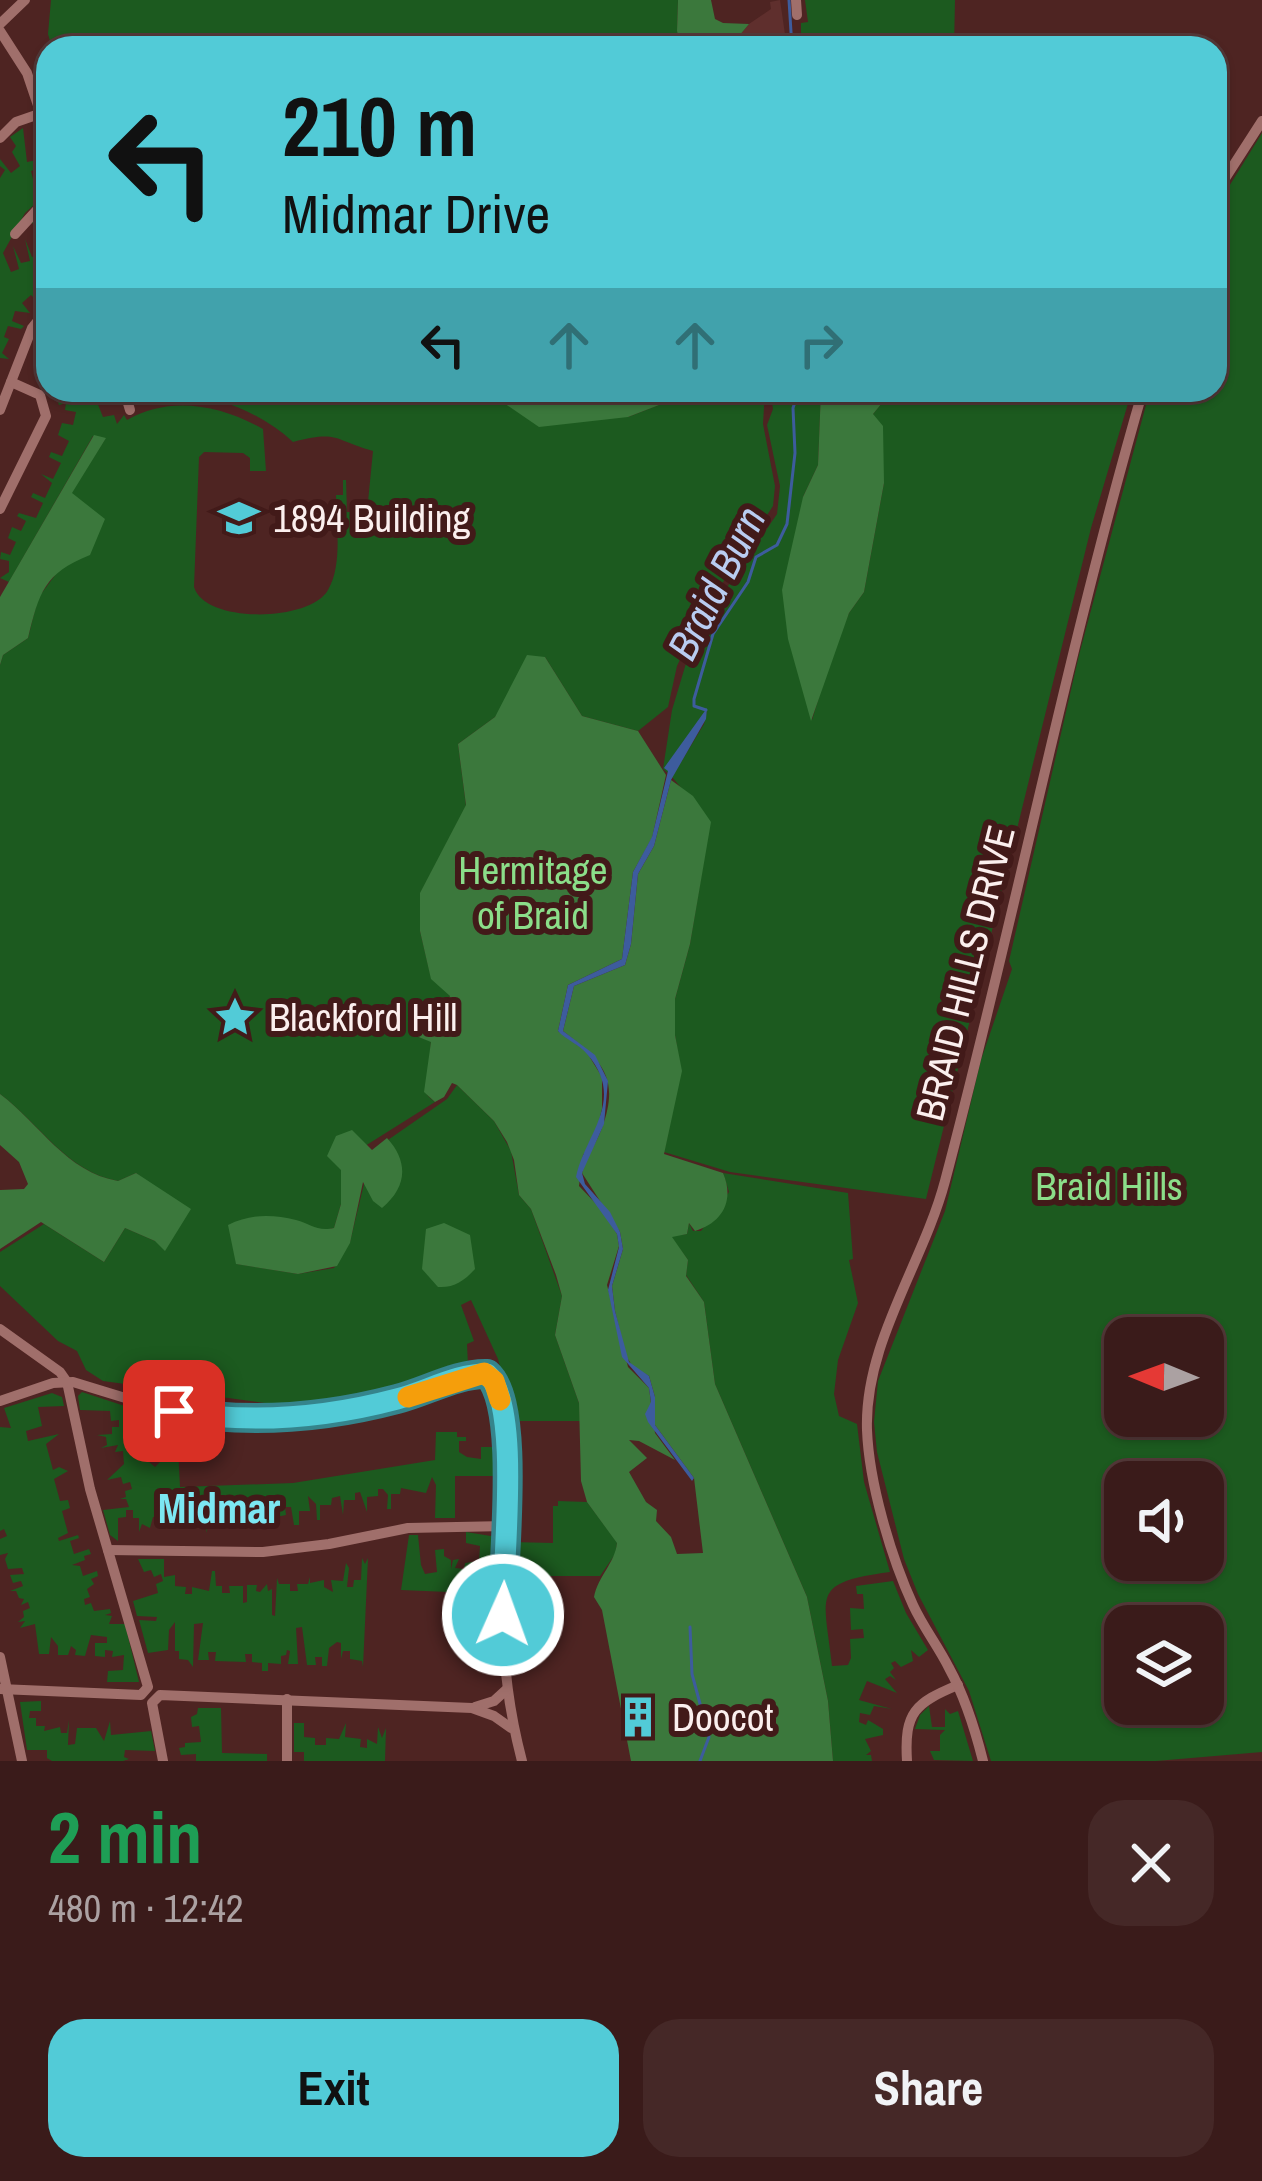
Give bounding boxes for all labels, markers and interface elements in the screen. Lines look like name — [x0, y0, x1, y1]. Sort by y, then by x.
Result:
text: 210 m — [282, 69, 477, 182]
icon: left — [84, 84, 240, 240]
text: Midmar Drive — [282, 177, 550, 250]
icon: left — [410, 312, 476, 378]
icon: ahead — [536, 312, 602, 378]
icon: ahead — [662, 312, 728, 378]
icon: right — [788, 312, 854, 378]
place label: 1894 Building — [273, 492, 471, 544]
school or university icon: 1894 Building — [216, 495, 262, 541]
water label: Braid Burn — [654, 497, 778, 669]
street label: BRAID HILLS DRIVE — [903, 820, 1027, 1126]
park label: Hermitage of Braid — [458, 844, 608, 941]
place label: Blackford Hill — [269, 991, 457, 1043]
place icon: Blackford Hill — [212, 994, 258, 1040]
park label: Braid Hills — [1035, 1160, 1183, 1212]
north arrow — [1104, 1317, 1224, 1437]
map controls — [1104, 1317, 1224, 1725]
pin — [123, 1360, 225, 1462]
icon: arrive — [141, 1378, 207, 1444]
button: sound — [1104, 1461, 1224, 1581]
district label: Midmar — [158, 1480, 281, 1536]
position arrow — [440, 1552, 566, 1678]
button: layers — [1104, 1605, 1224, 1725]
place label: Doocot — [672, 1691, 773, 1743]
building icon: Doocot — [615, 1694, 661, 1740]
text: 2 min — [48, 1788, 202, 1885]
button: close — [1088, 1800, 1214, 1926]
text: 480 m · 12:42 — [48, 1882, 244, 1934]
button: Exit — [48, 2019, 619, 2157]
button: Share — [643, 2019, 1214, 2157]

